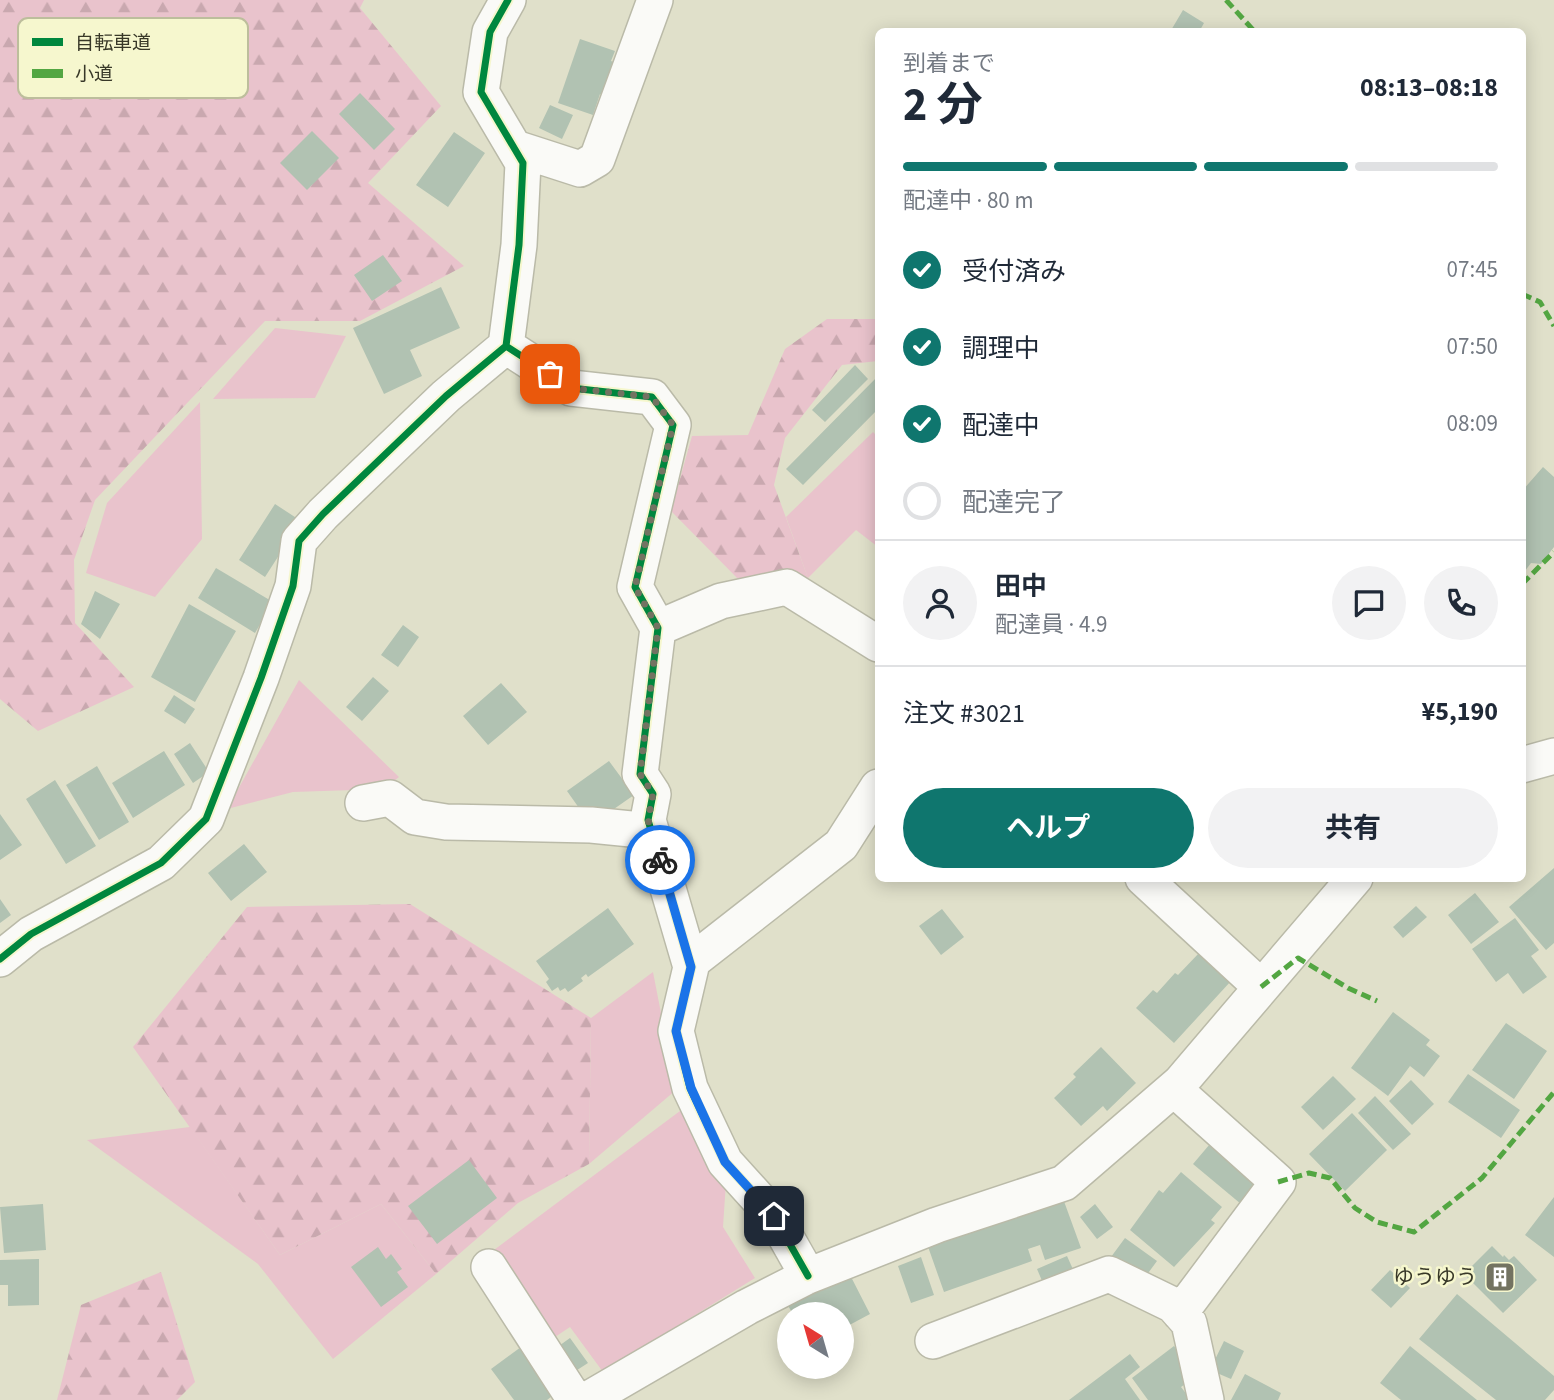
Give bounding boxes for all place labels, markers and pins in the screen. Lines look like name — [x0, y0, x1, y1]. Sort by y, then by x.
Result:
pin — [520, 344, 580, 404]
pin — [744, 1186, 804, 1246]
building icon: ゆうゆう — [1483, 1260, 1517, 1294]
place label: ゆうゆう — [1393, 1262, 1477, 1292]

